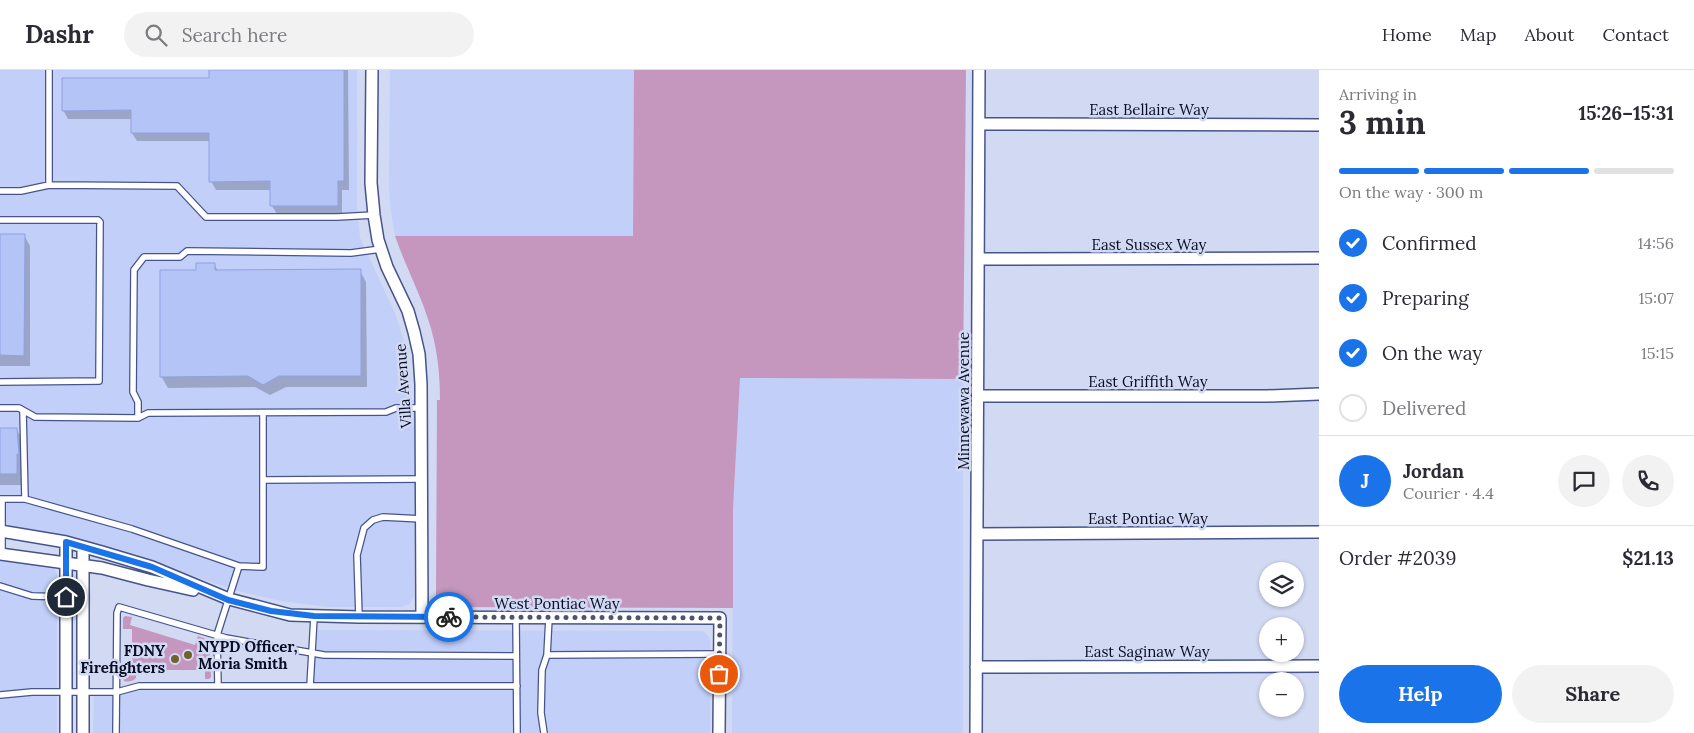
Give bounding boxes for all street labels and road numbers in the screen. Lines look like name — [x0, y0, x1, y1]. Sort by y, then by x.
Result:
street label: East Bellaire Way — [1089, 100, 1209, 119]
street label: East Sussex Way — [1092, 235, 1206, 254]
street label: Minnewawa Avenue — [954, 332, 973, 470]
street label: Villa Avenue — [391, 343, 415, 430]
street label: East Griffith Way — [1088, 372, 1208, 391]
street label: East Pontiac Way — [1088, 509, 1208, 528]
street label: West Pontiac Way — [494, 594, 620, 613]
street label: East Saginaw Way — [1084, 642, 1210, 661]

